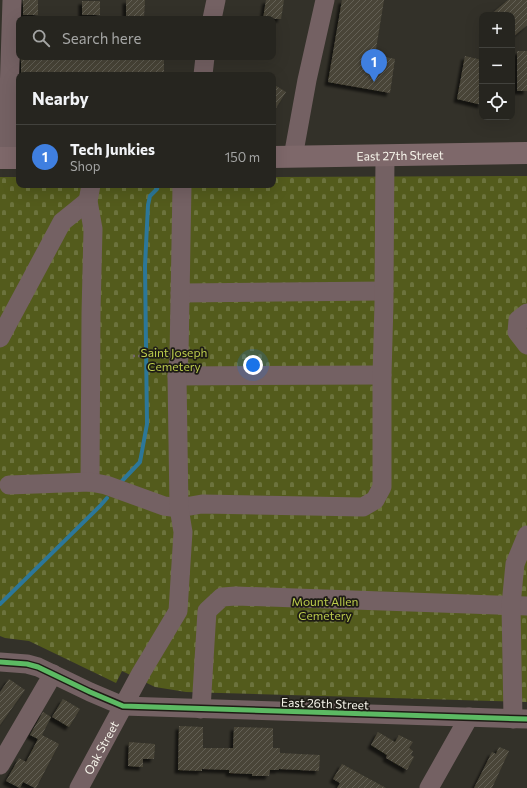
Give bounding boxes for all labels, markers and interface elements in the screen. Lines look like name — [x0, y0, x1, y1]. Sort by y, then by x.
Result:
map controls — [479, 12, 515, 120]
button: + — [479, 12, 515, 48]
search box — [16, 16, 276, 60]
icon: search — [30, 27, 52, 49]
text: Search here — [62, 29, 141, 47]
button: − — [479, 48, 515, 84]
pin: 1 — [361, 49, 387, 82]
button: locate — [479, 84, 515, 120]
text: Nearby — [32, 88, 89, 109]
text: Tech Junkies — [70, 140, 155, 158]
street label: East 27th Street — [356, 147, 444, 163]
text: 1 — [42, 149, 48, 165]
text: 150 m — [225, 149, 260, 165]
text: Shop — [70, 158, 101, 174]
park label: Saint Joseph Cemetery — [141, 345, 207, 373]
your location — [243, 355, 263, 375]
park label: Mount Allen Cemetery — [291, 594, 359, 622]
street label: East 26th Street — [281, 694, 369, 712]
street label: Oak Street — [81, 718, 121, 777]

